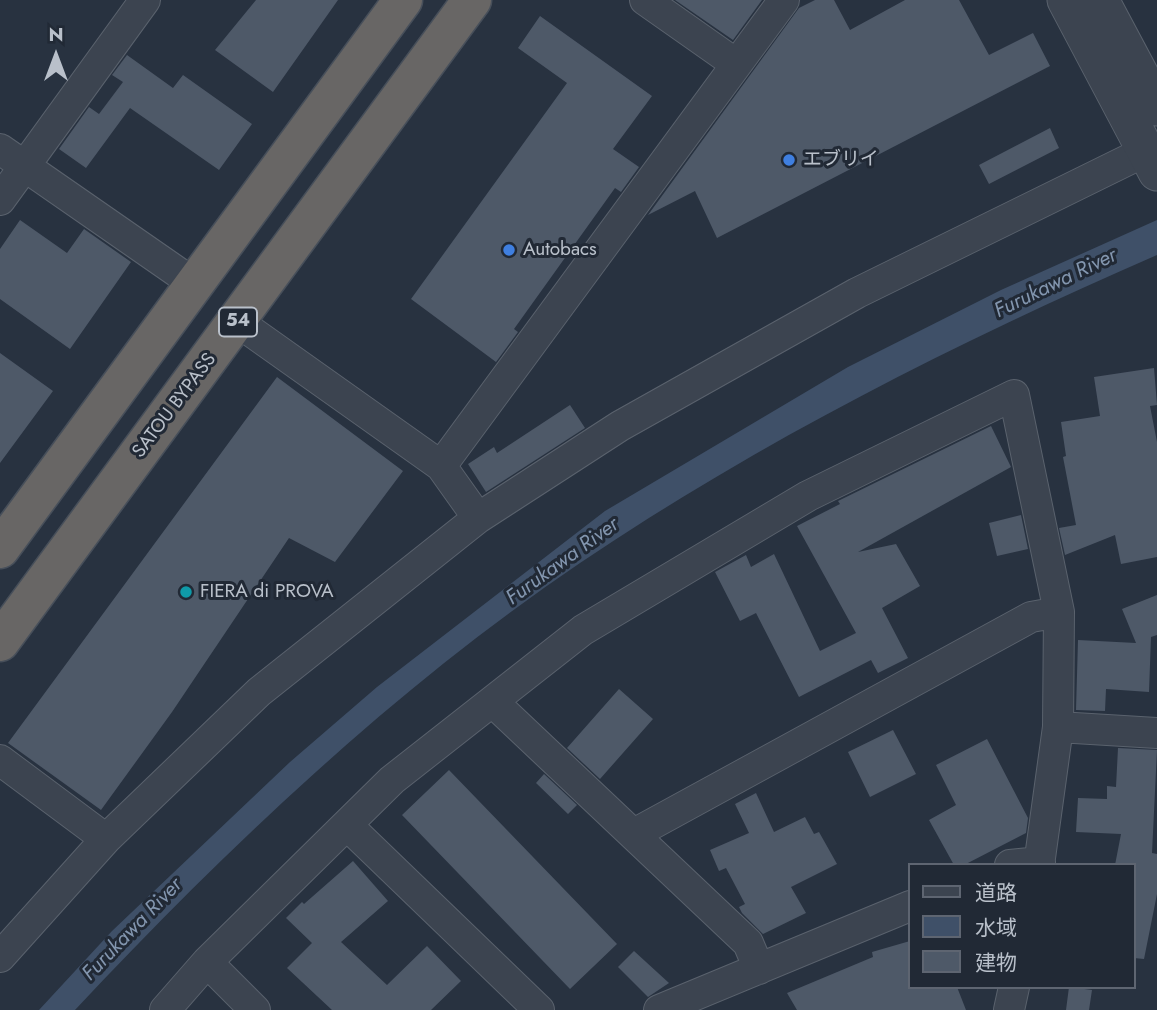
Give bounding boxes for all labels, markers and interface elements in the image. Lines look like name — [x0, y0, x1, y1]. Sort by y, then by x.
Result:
north arrow — [21, 21, 91, 91]
text: N — [48, 21, 64, 48]
place label: エブリイ — [803, 149, 879, 171]
marker: エブリイ — [781, 152, 797, 168]
place label: Autobacs — [523, 239, 597, 261]
marker: Autobacs — [501, 242, 517, 258]
water label: Furukawa River — [991, 243, 1121, 325]
road number: 54 — [219, 308, 257, 336]
street label: SATOU BYPASS — [128, 349, 222, 463]
water label: Furukawa River — [502, 513, 624, 611]
place label: FIERA di PROVA — [200, 581, 334, 603]
marker: FIERA di PROVA — [178, 584, 194, 600]
legend — [908, 863, 1136, 989]
water label: Furukawa River — [78, 873, 188, 987]
text: 道路 — [975, 878, 1017, 908]
text: 水域 — [975, 913, 1017, 943]
text: 建物 — [975, 948, 1017, 978]

